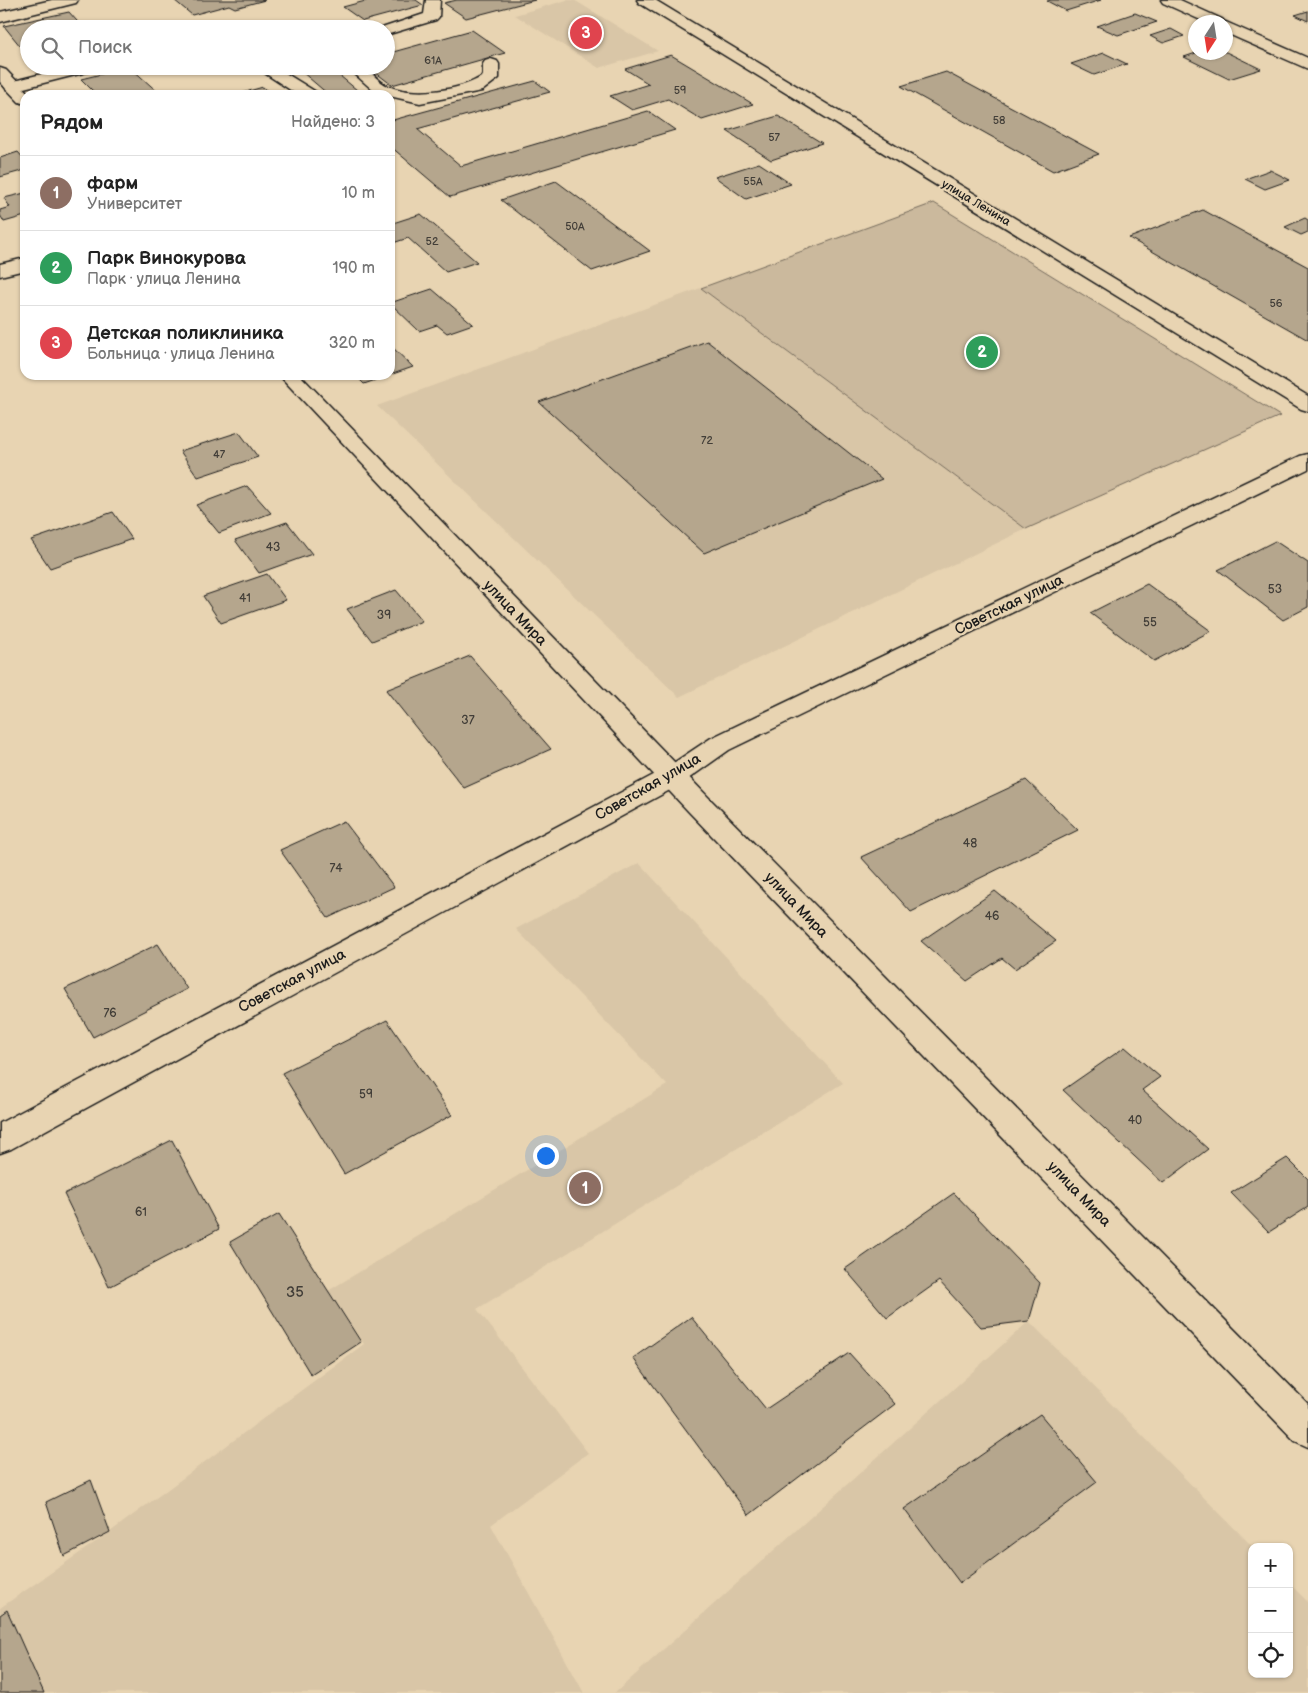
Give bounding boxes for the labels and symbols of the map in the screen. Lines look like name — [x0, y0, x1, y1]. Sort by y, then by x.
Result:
pin: 3 — [570, 14, 602, 52]
north arrow — [1188, 15, 1233, 60]
house number: 61А — [424, 54, 442, 67]
house number: 59 — [674, 84, 686, 97]
house number: 58 — [993, 114, 1005, 127]
house number: 57 — [768, 131, 780, 144]
house number: 55А — [743, 175, 763, 188]
street label: улица Ленина — [939, 176, 1013, 230]
house number: 50А — [565, 220, 585, 233]
house number: 52 — [426, 235, 439, 248]
house number: 56 — [1269, 297, 1283, 310]
pin: 2 — [966, 333, 998, 371]
house number: 72 — [701, 434, 713, 447]
house number: 47 — [213, 448, 226, 461]
house number: 43 — [266, 540, 280, 555]
street label: Советская улица — [951, 570, 1067, 640]
street label: улица Мира — [479, 576, 551, 650]
house number: 53 — [1268, 582, 1282, 597]
house number: 41 — [239, 591, 251, 606]
house number: 39 — [377, 608, 391, 623]
house number: 55 — [1143, 615, 1157, 630]
house number: 37 — [461, 713, 475, 728]
street label: Советская улица — [592, 749, 704, 825]
house number: 48 — [963, 836, 977, 851]
house number: 74 — [329, 861, 343, 876]
street label: улица Мира — [760, 868, 832, 942]
house number: 46 — [985, 909, 999, 924]
street label: Советская улица — [235, 945, 349, 1017]
house number: 76 — [103, 1006, 117, 1021]
house number: 59 — [359, 1087, 373, 1102]
house number: 40 — [1128, 1113, 1142, 1128]
your location — [533, 1143, 559, 1169]
street label: улица Мира — [1043, 1157, 1115, 1231]
pin: 1 — [569, 1169, 601, 1207]
house number: 61 — [135, 1205, 147, 1220]
house number: 35 — [286, 1283, 304, 1302]

